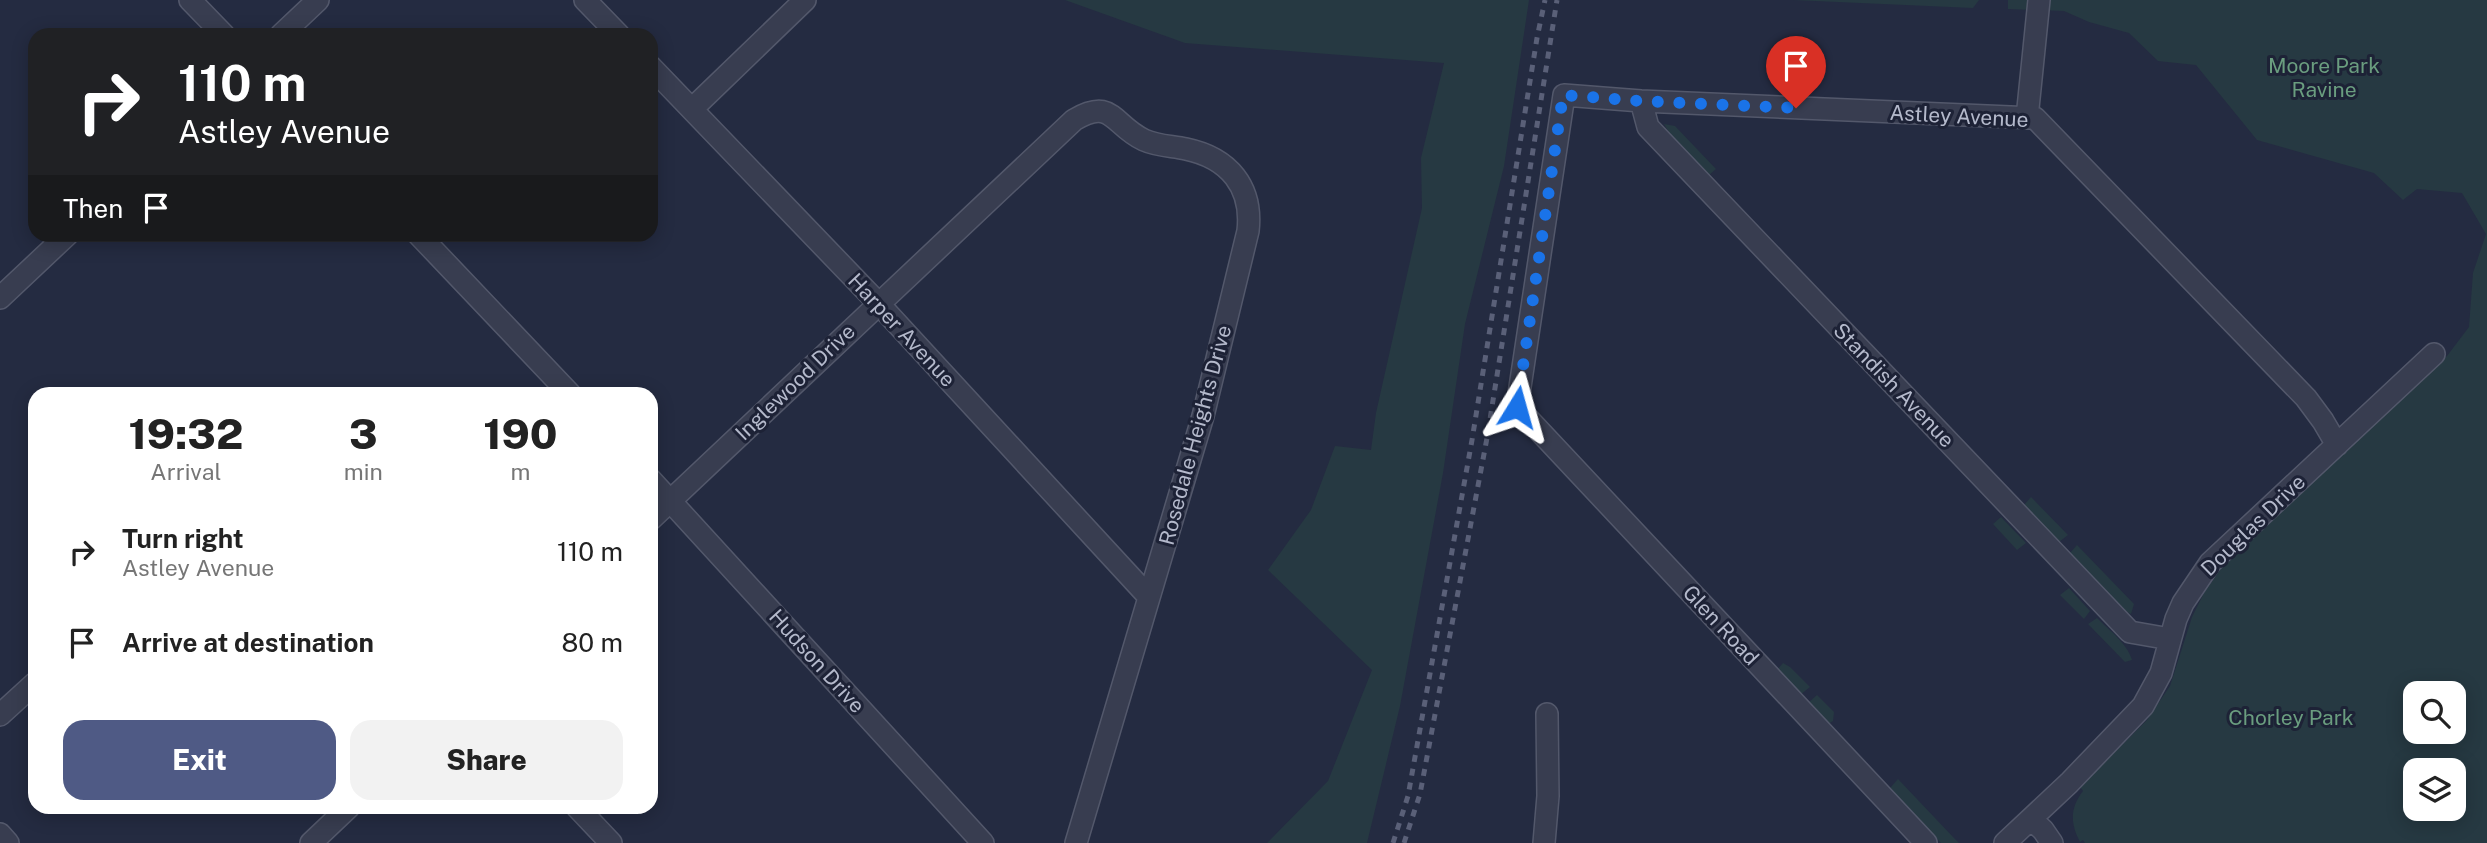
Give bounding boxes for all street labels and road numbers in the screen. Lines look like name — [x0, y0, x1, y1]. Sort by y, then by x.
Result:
street label: Astley Avenue — [1889, 100, 2029, 132]
street label: Harper Avenue — [843, 268, 961, 392]
street label: Standish Avenue — [1828, 318, 1960, 452]
street label: Inglewood Drive — [730, 319, 860, 445]
street label: Rosedale Heights Drive — [1154, 322, 1236, 548]
street label: Douglas Drive — [2196, 469, 2310, 581]
street label: Glen Road — [1678, 580, 1764, 670]
street label: Hudson Drive — [764, 604, 870, 718]

